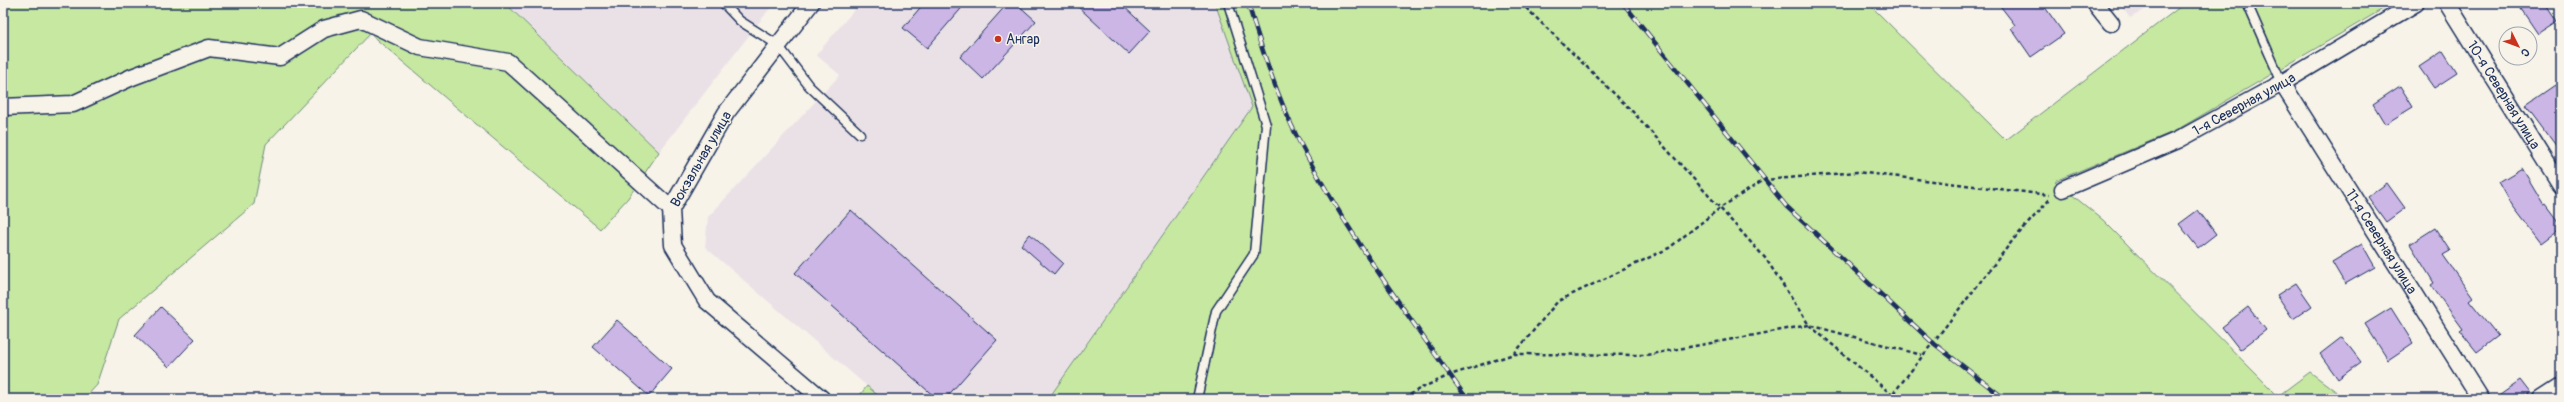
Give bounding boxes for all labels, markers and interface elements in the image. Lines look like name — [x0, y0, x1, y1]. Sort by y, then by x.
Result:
north arrow — [2498, 26, 2538, 66]
place label: Ангар — [1006, 31, 1040, 48]
marker: Ангар — [993, 34, 1003, 44]
street label: 10-я Северная улица — [2464, 37, 2544, 151]
street label: 1-я Северная улица — [2189, 69, 2298, 139]
street label: Вокзальная улица — [667, 108, 735, 210]
street label: 11-я Северная улица — [2342, 186, 2421, 297]

